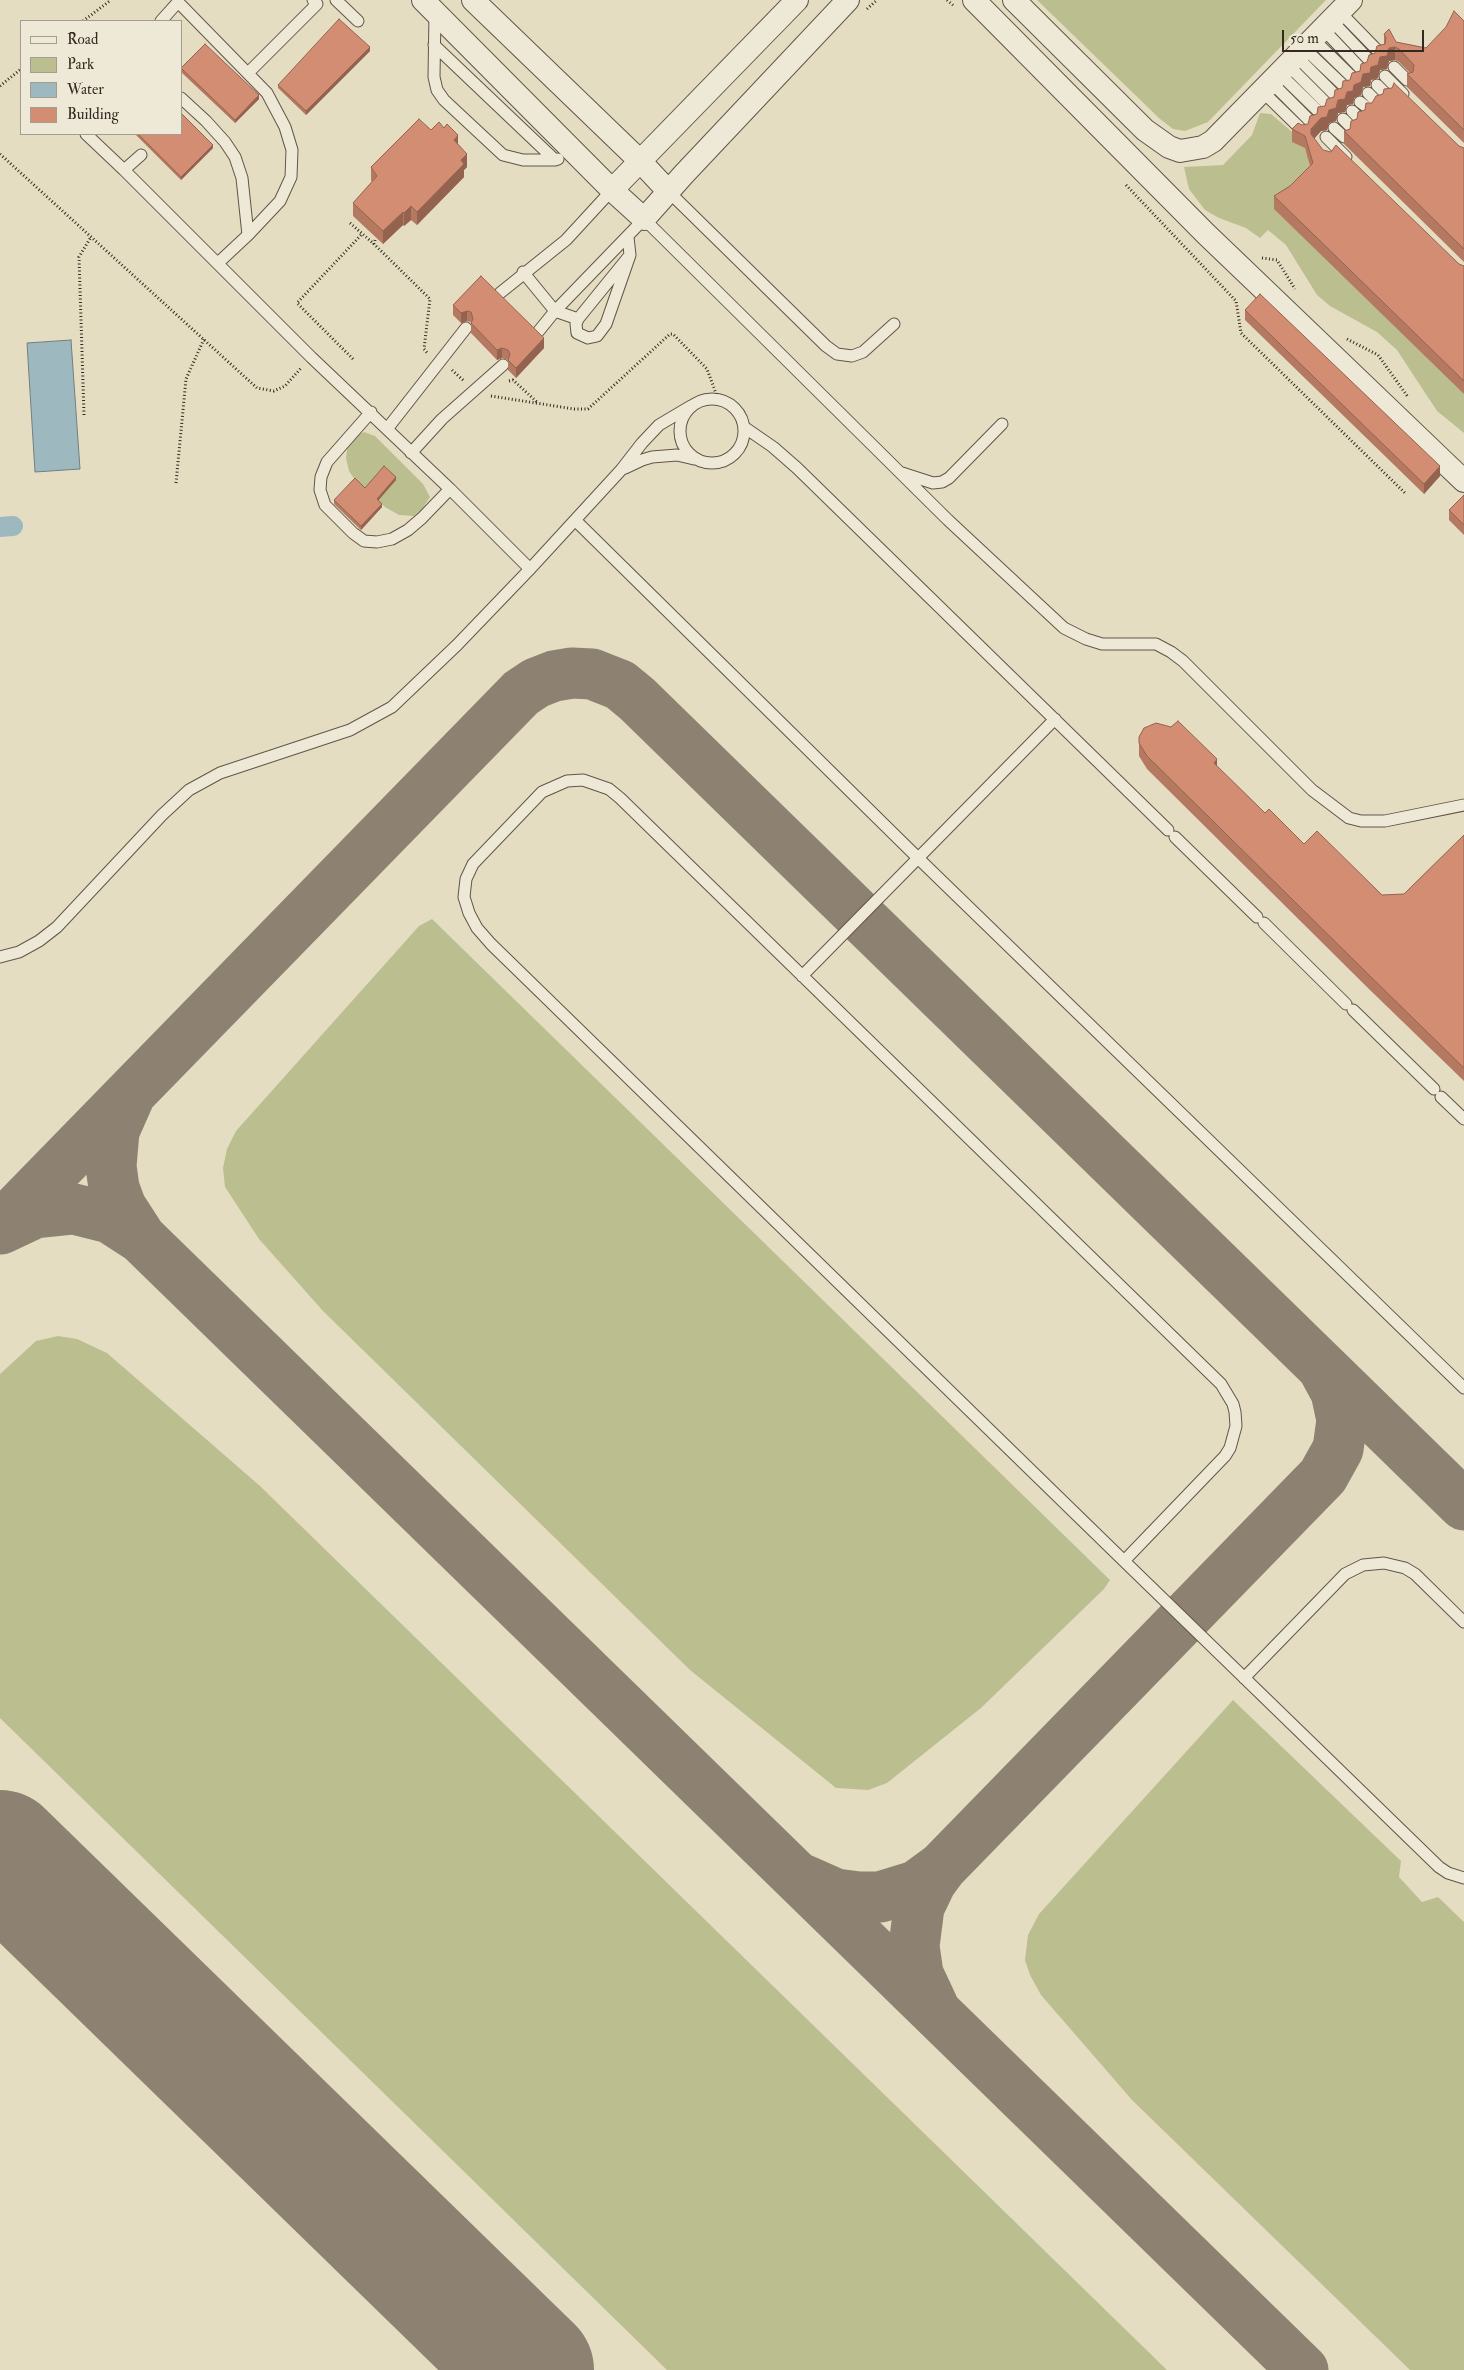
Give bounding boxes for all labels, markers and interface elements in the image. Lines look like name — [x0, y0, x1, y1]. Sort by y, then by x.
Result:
legend — [20, 20, 182, 135]
scale bar — [1284, 20, 1426, 52]
text: 50 m — [1290, 29, 1319, 48]
text: Road — [67, 30, 98, 49]
text: Park — [67, 55, 94, 74]
text: Water — [67, 80, 104, 99]
text: Building — [67, 105, 119, 124]

